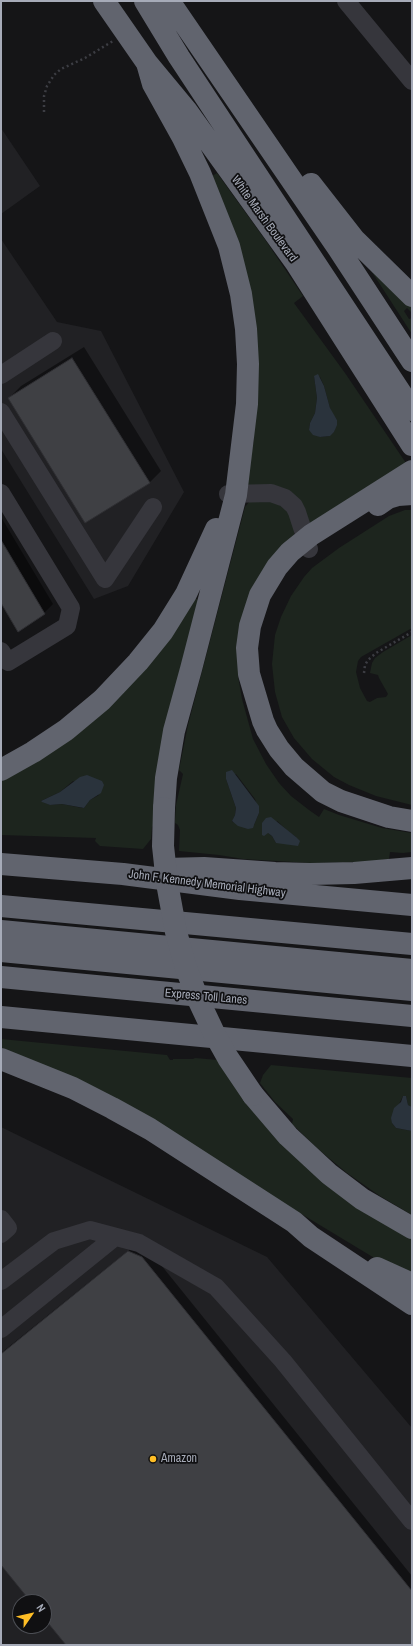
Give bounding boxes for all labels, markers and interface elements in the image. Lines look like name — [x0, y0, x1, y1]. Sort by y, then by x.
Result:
street label: White Marsh Boulevard — [228, 173, 300, 265]
street label: John F. Kennedy Memorial Highway — [128, 867, 286, 901]
street label: Express Toll Lanes — [164, 986, 248, 1008]
place label: Amazon — [161, 1452, 197, 1466]
marker: Amazon — [148, 1454, 158, 1464]
north arrow — [12, 1594, 52, 1634]
text: N — [33, 1601, 49, 1614]

